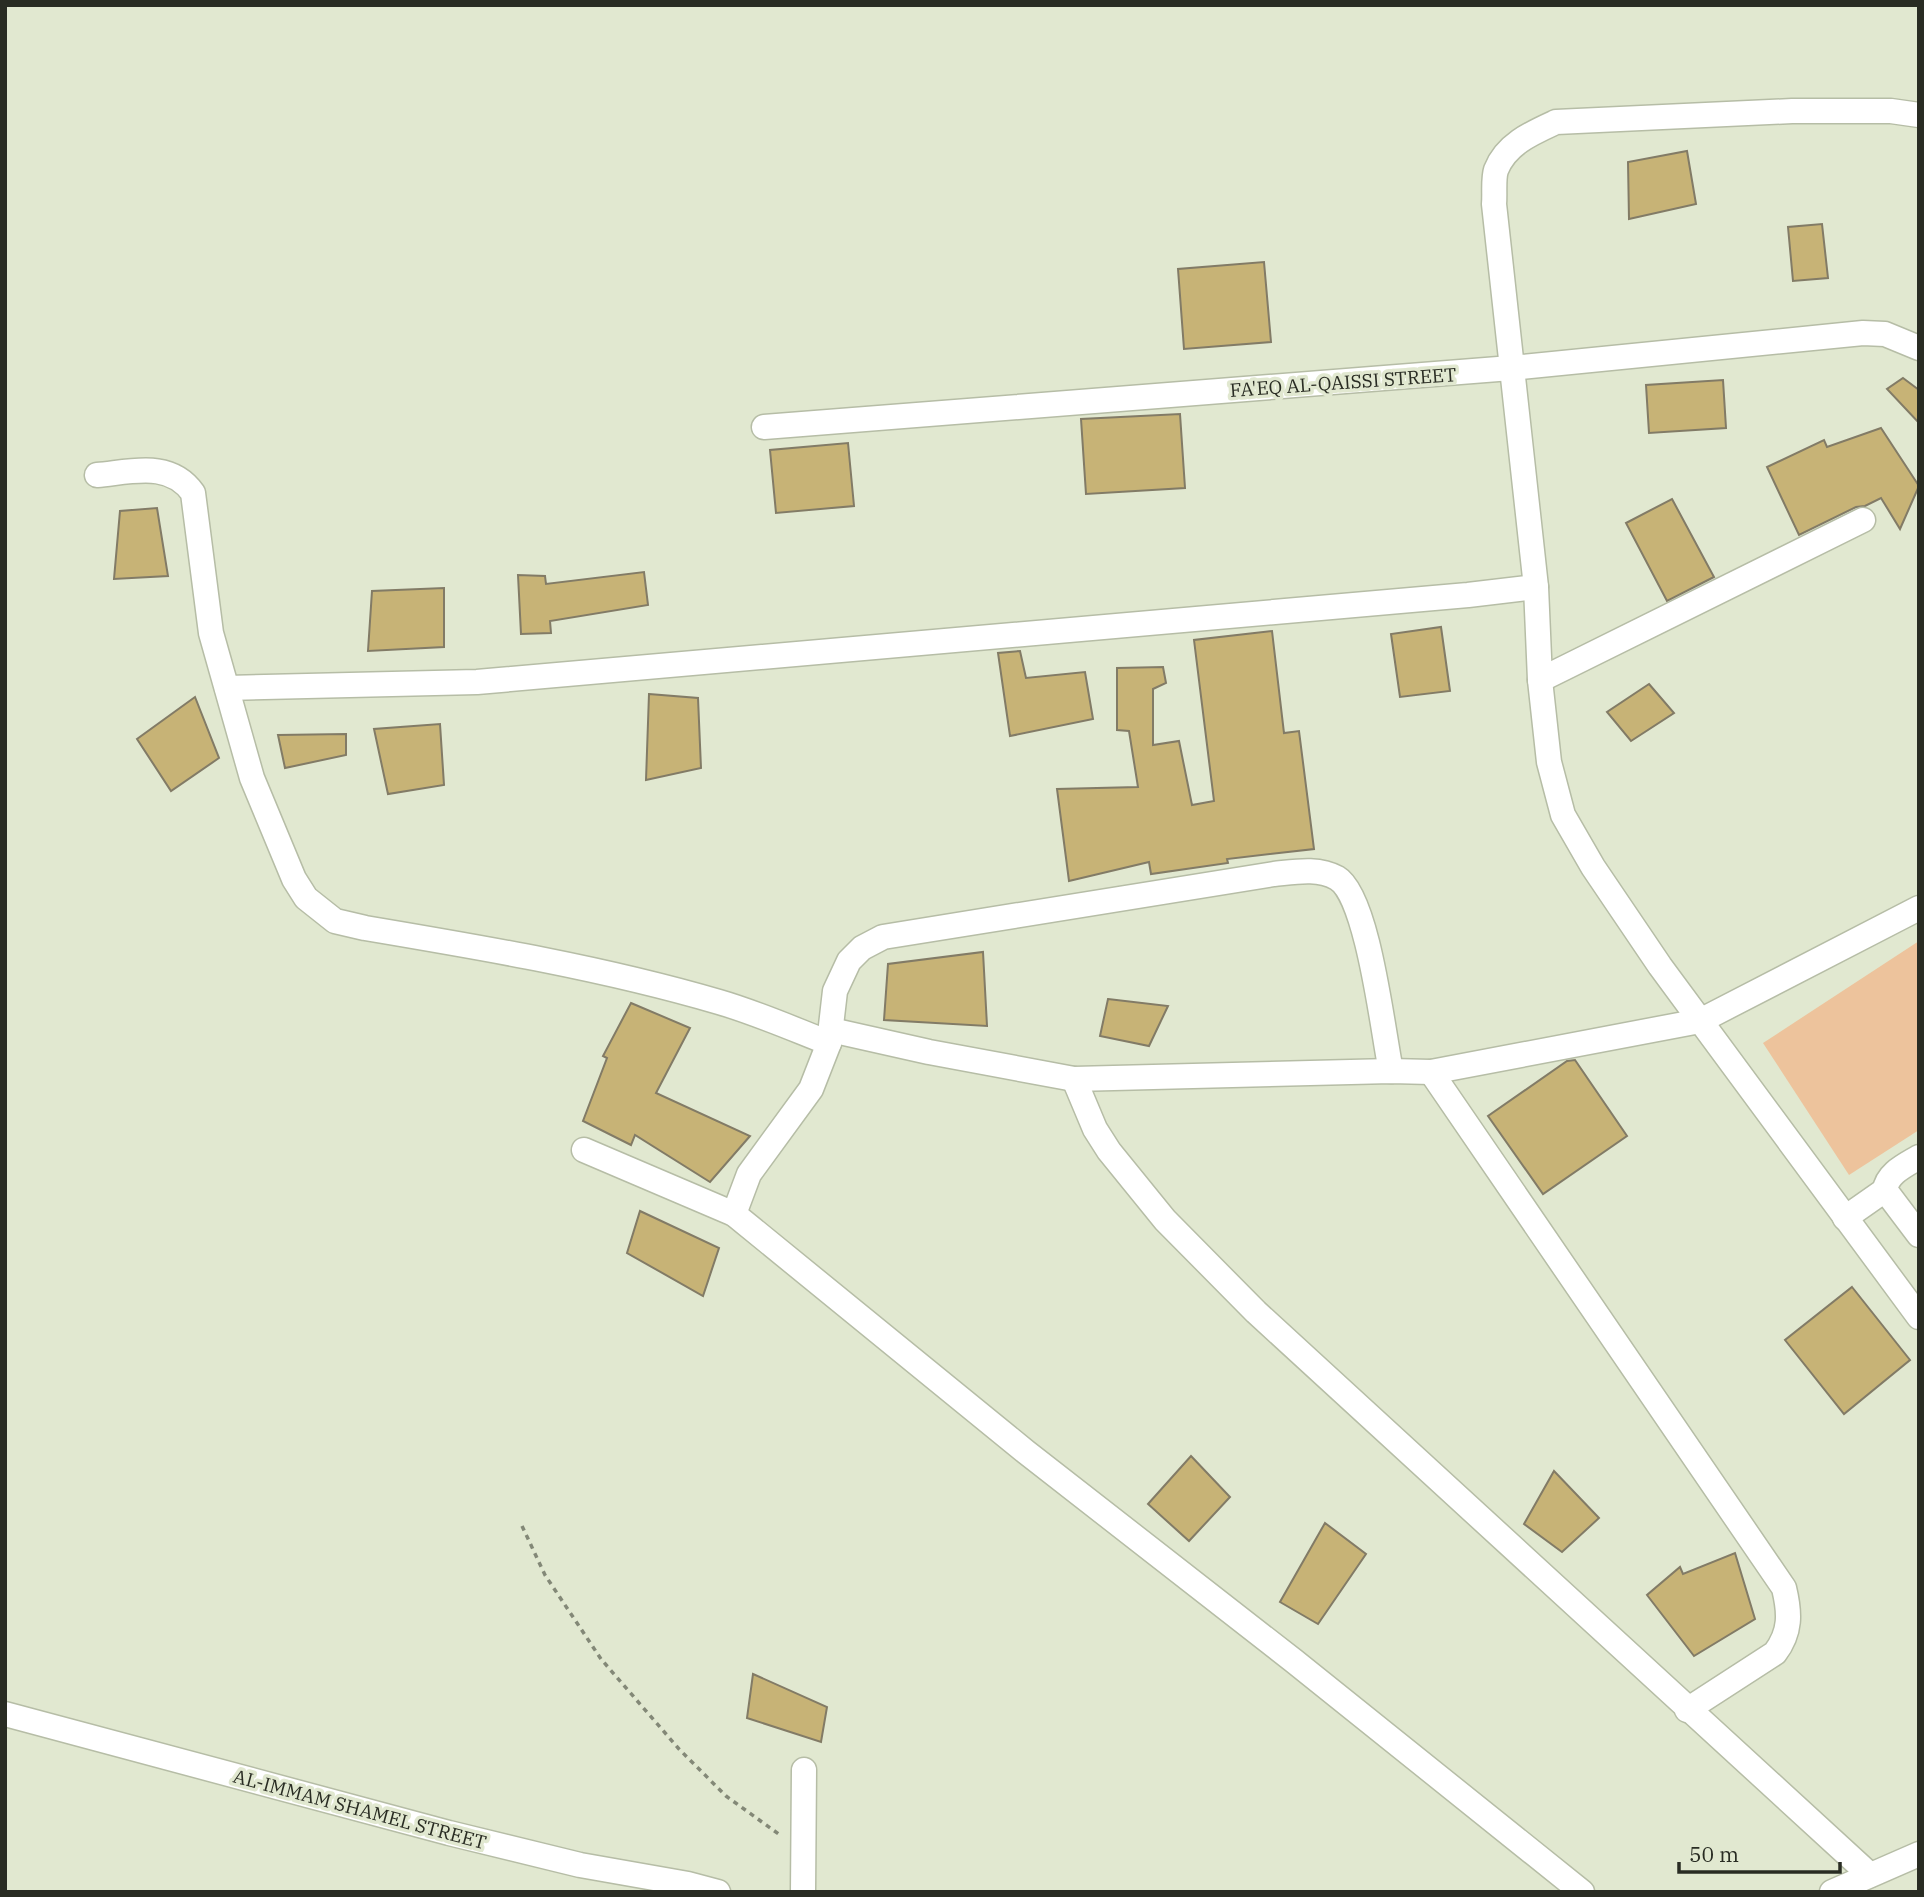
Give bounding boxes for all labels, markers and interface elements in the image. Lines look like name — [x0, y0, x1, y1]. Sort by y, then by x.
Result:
street label: FA'EQ AL-QAISSI STREET — [1229, 362, 1457, 402]
street label: AL-IMMAM SHAMEL STREET — [231, 1764, 489, 1854]
scale bar — [1679, 1830, 1840, 1874]
text: 50 m — [1689, 1840, 1739, 1868]

